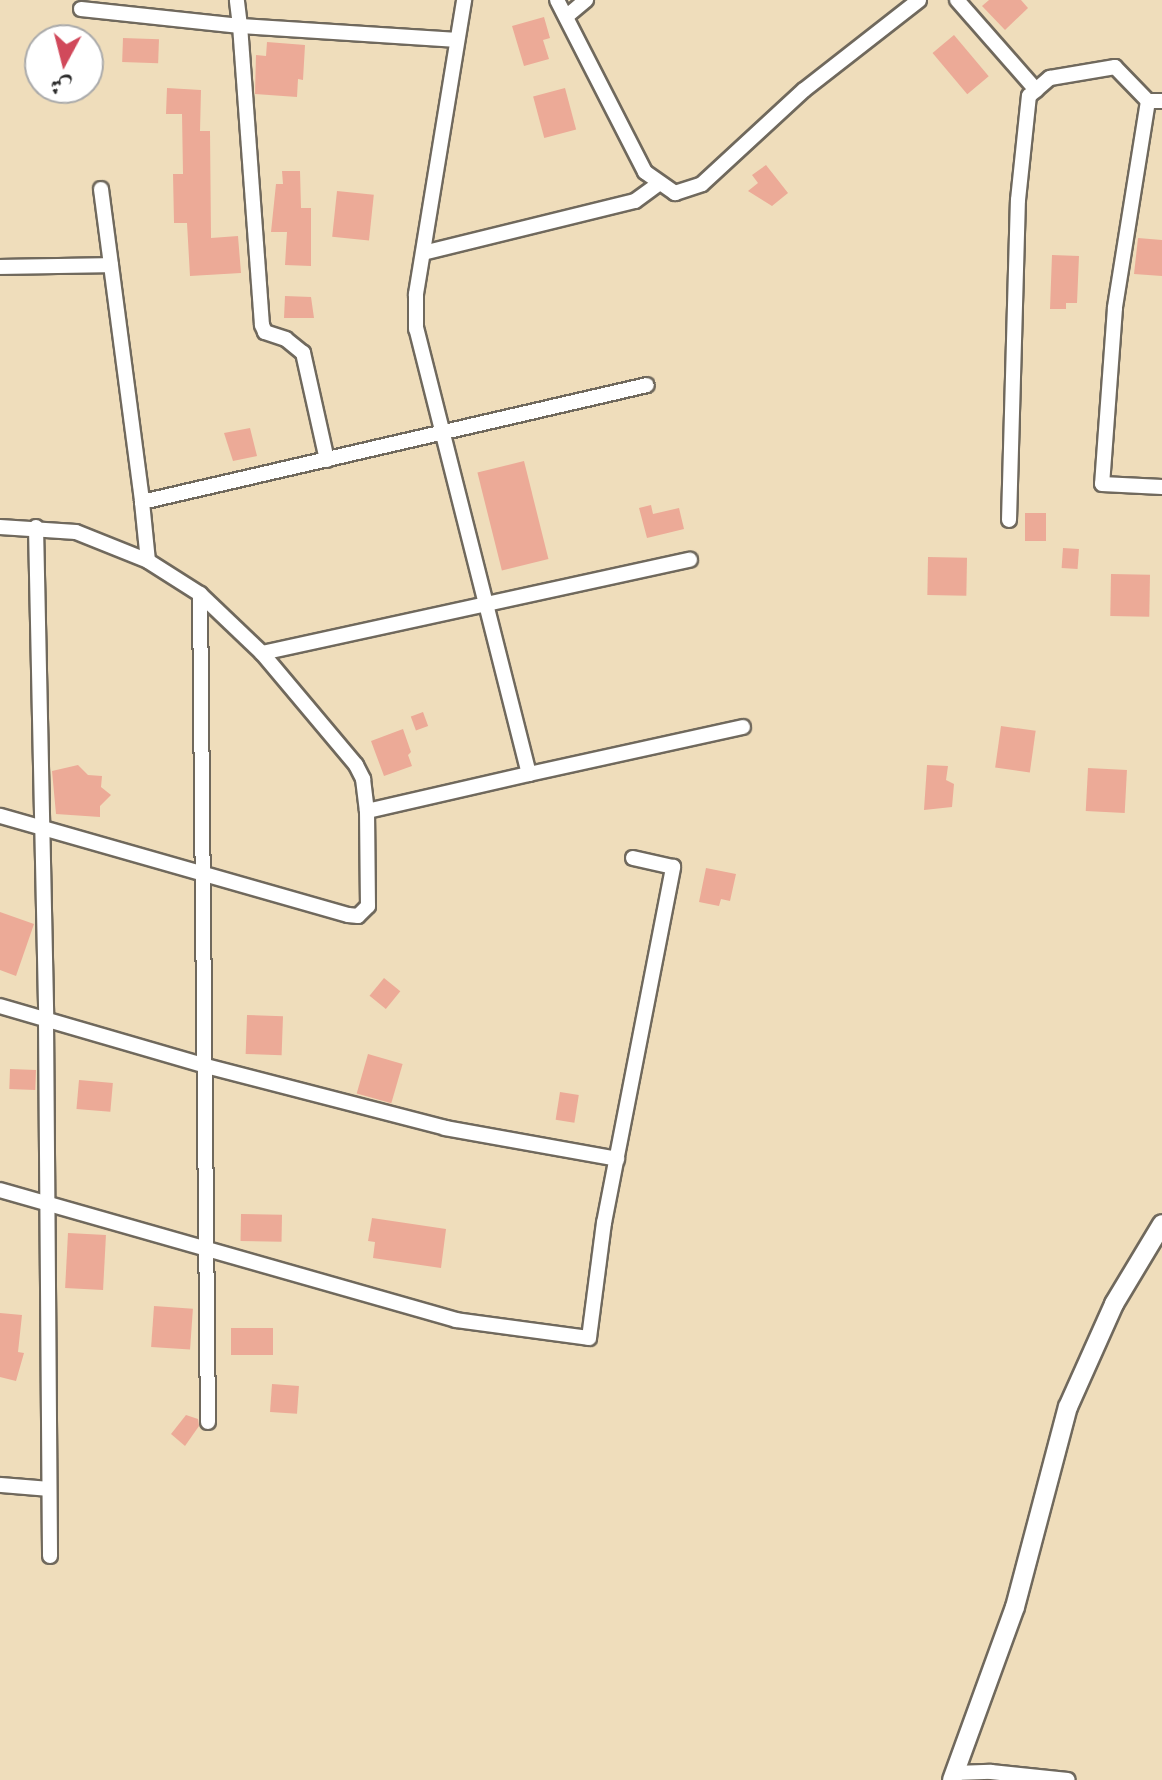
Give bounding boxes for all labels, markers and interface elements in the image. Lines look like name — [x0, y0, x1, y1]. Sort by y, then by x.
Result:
north arrow — [24, 24, 104, 104]
text: ش — [49, 72, 74, 101]

